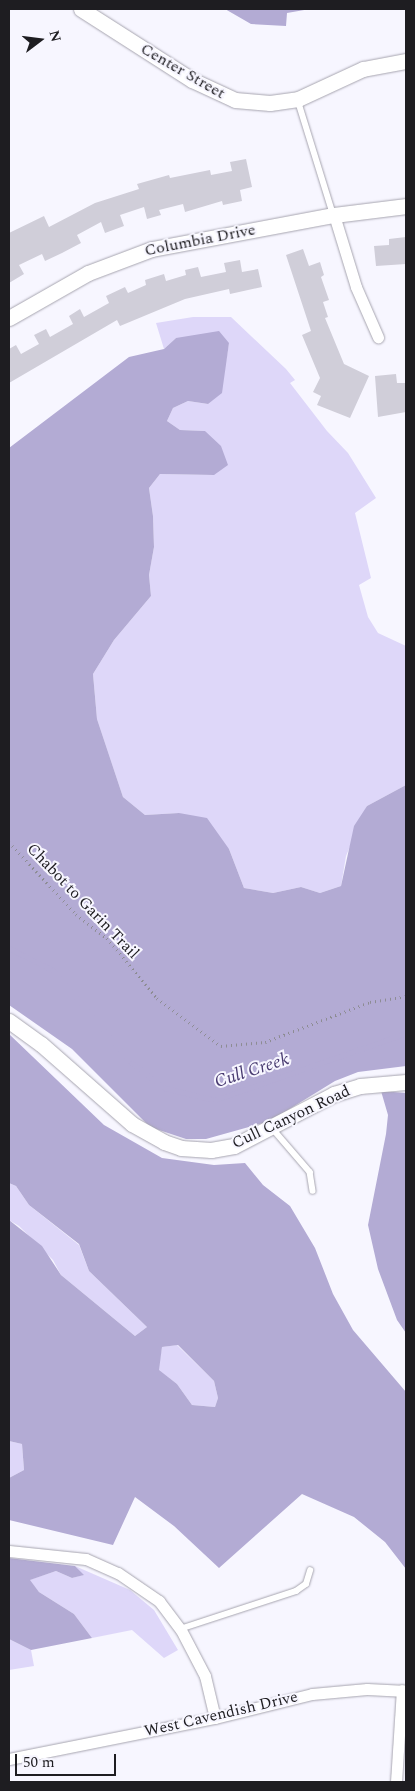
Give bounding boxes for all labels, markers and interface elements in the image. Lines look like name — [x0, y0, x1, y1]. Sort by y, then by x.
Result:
north arrow — [15, 15, 65, 65]
text: N — [43, 28, 67, 44]
street label: Center Street — [137, 39, 229, 103]
street label: Columbia Drive — [143, 220, 257, 260]
street label: Chabot to Garin Trail — [23, 839, 143, 963]
water label: Cull Creek — [212, 1049, 292, 1093]
street label: Cull Canyon Road — [229, 1081, 353, 1153]
street label: West Cavendish Drive — [142, 1687, 300, 1741]
scale bar — [18, 1744, 119, 1776]
text: 50 m — [23, 1751, 55, 1774]

